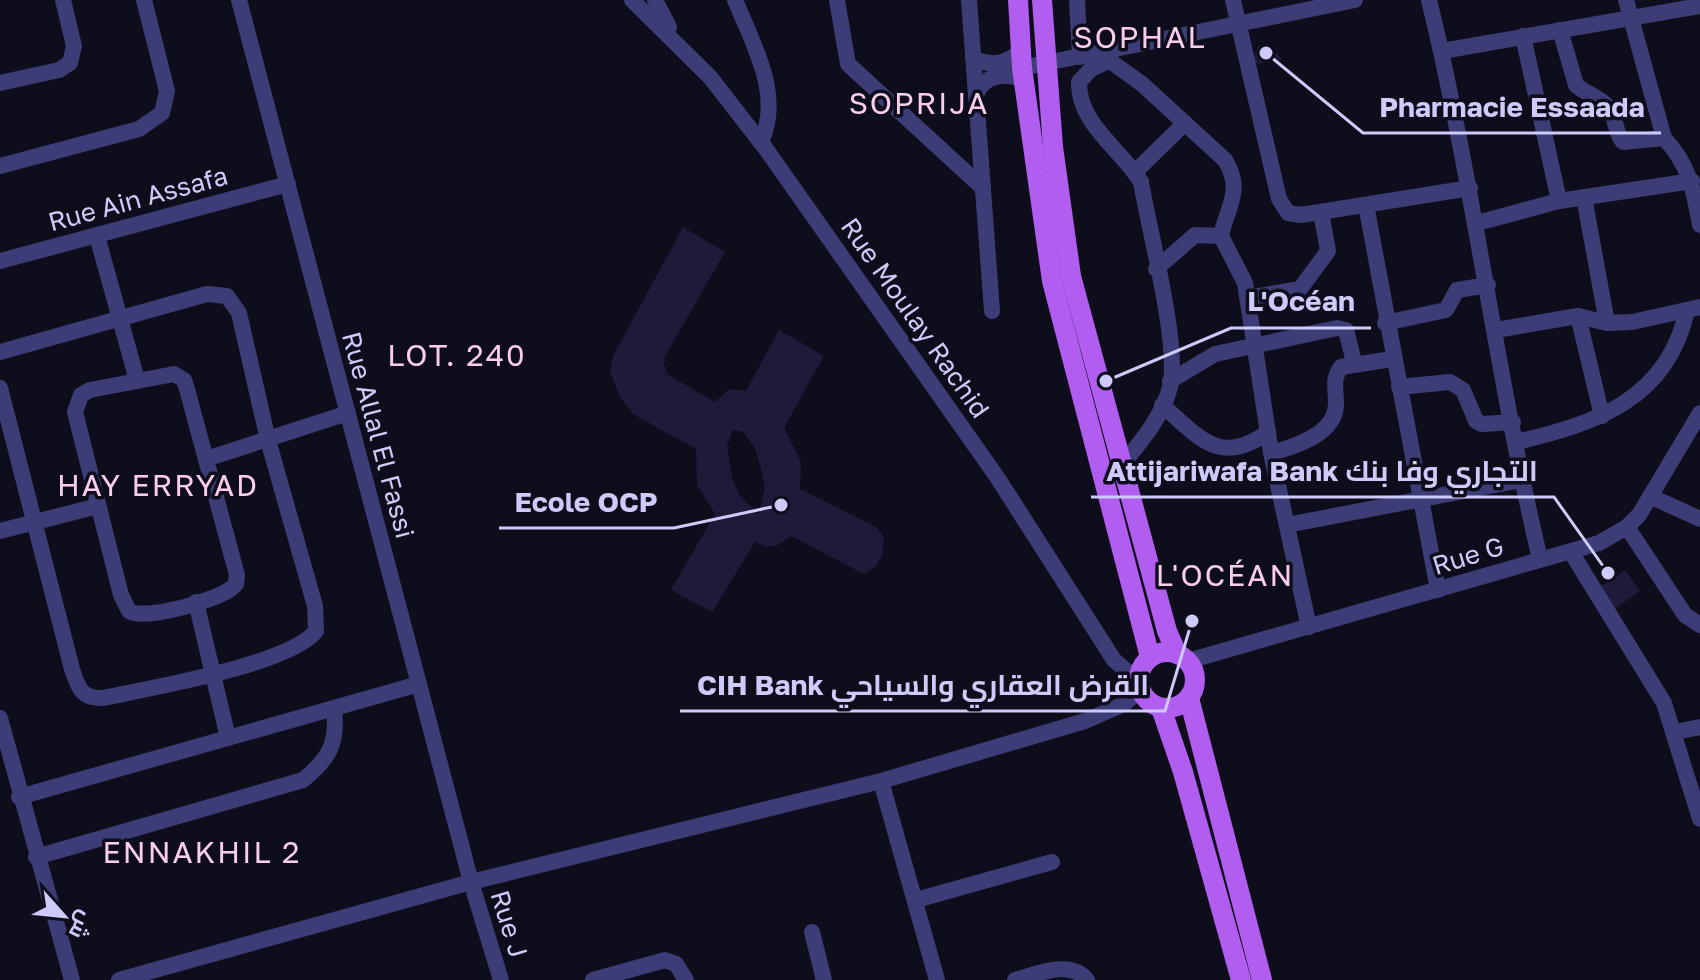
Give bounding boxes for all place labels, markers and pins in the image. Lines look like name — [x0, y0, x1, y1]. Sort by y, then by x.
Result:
callout: Pharmacie Essaada — [1363, 81, 1661, 133]
callout: L'Océan — [1231, 276, 1371, 328]
callout: Attijariwafa Bank التجاري وفا بنك — [1091, 445, 1554, 497]
callout: Ecole OCP — [499, 476, 674, 528]
callout: CIH Bank القرض العقاري والسياحي — [680, 659, 1165, 711]

